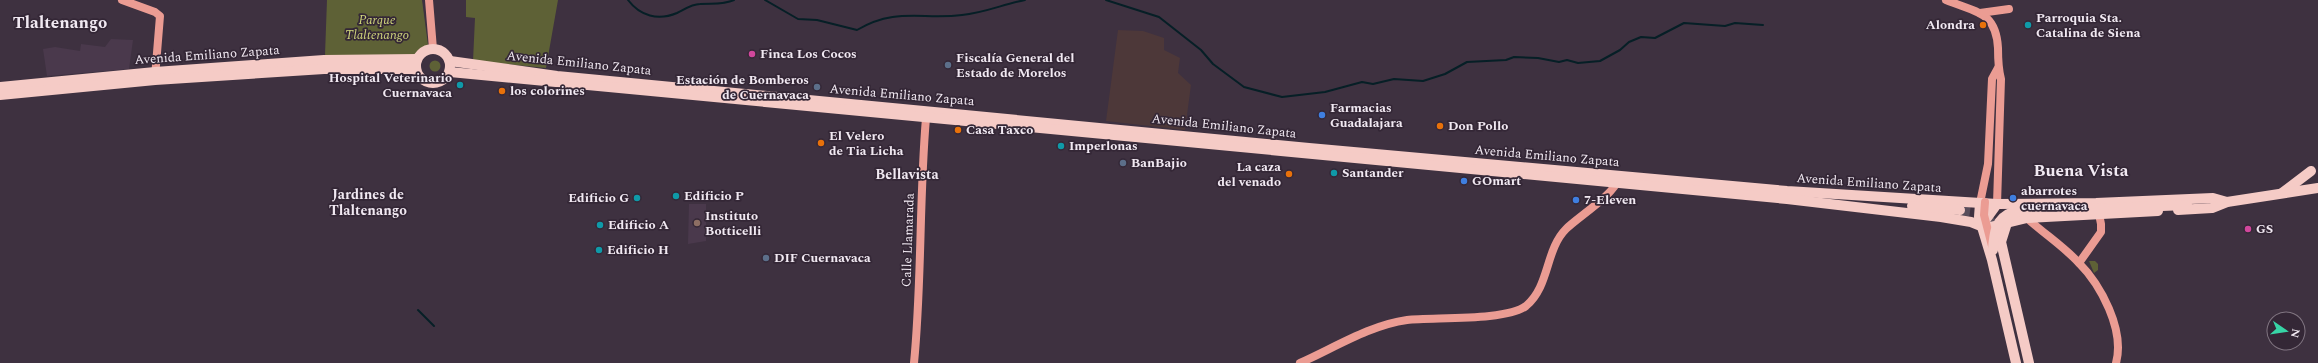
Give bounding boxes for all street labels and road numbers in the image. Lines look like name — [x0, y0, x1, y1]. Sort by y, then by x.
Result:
street label: Avenida Emiliano Zapata — [134, 40, 281, 70]
street label: Avenida Emiliano Zapata — [506, 45, 653, 81]
street label: Avenida Emiliano Zapata — [829, 79, 976, 111]
street label: Avenida Emiliano Zapata — [1151, 108, 1298, 144]
street label: Avenida Emiliano Zapata — [1474, 140, 1621, 172]
street label: Avenida Emiliano Zapata — [1796, 168, 1943, 198]
street label: Calle Llamarada — [896, 192, 920, 287]

